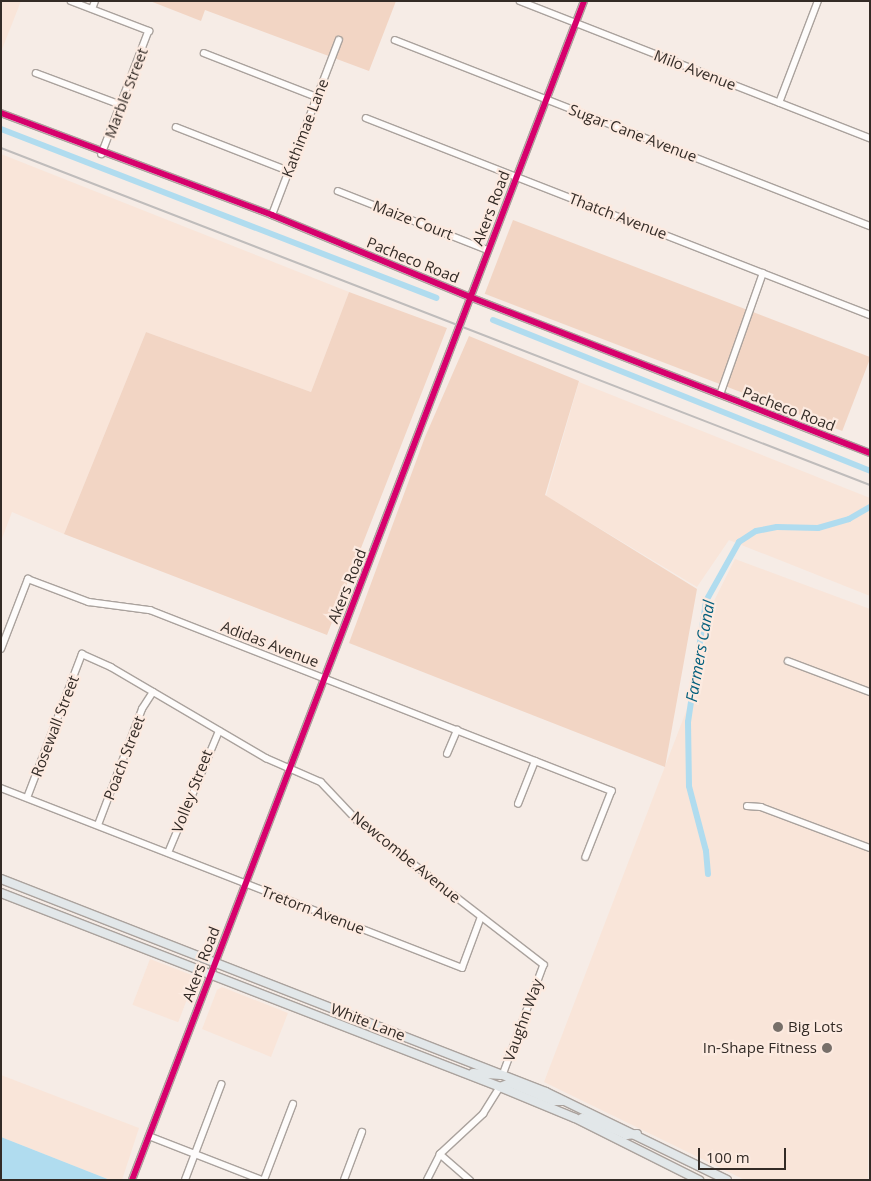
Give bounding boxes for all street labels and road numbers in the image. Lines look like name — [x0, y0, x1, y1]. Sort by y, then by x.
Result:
street label: Marble Street — [101, 45, 151, 141]
street label: Milo Avenue — [652, 46, 738, 94]
street label: Kathimae Lane — [278, 76, 332, 180]
street label: Sugar Cane Avenue — [567, 100, 699, 166]
street label: Akers Road — [468, 168, 514, 248]
street label: Thatch Avenue — [566, 189, 670, 243]
street label: Maize Court — [371, 197, 455, 243]
street label: Pacheco Road — [364, 233, 462, 287]
street label: Pacheco Road — [740, 383, 838, 435]
street label: Akers Road — [324, 546, 370, 626]
street label: Adidas Avenue — [219, 617, 321, 671]
street label: Rosewall Street — [27, 673, 83, 779]
street label: Poach Street — [100, 713, 148, 803]
street label: Volley Street — [168, 747, 216, 835]
street label: Newcombe Avenue — [348, 807, 464, 907]
street label: Tretorn Avenue — [259, 882, 367, 938]
street label: Akers Road — [178, 924, 224, 1004]
street label: Vaughn Way — [500, 976, 546, 1064]
street label: White Lane — [328, 1000, 408, 1044]

